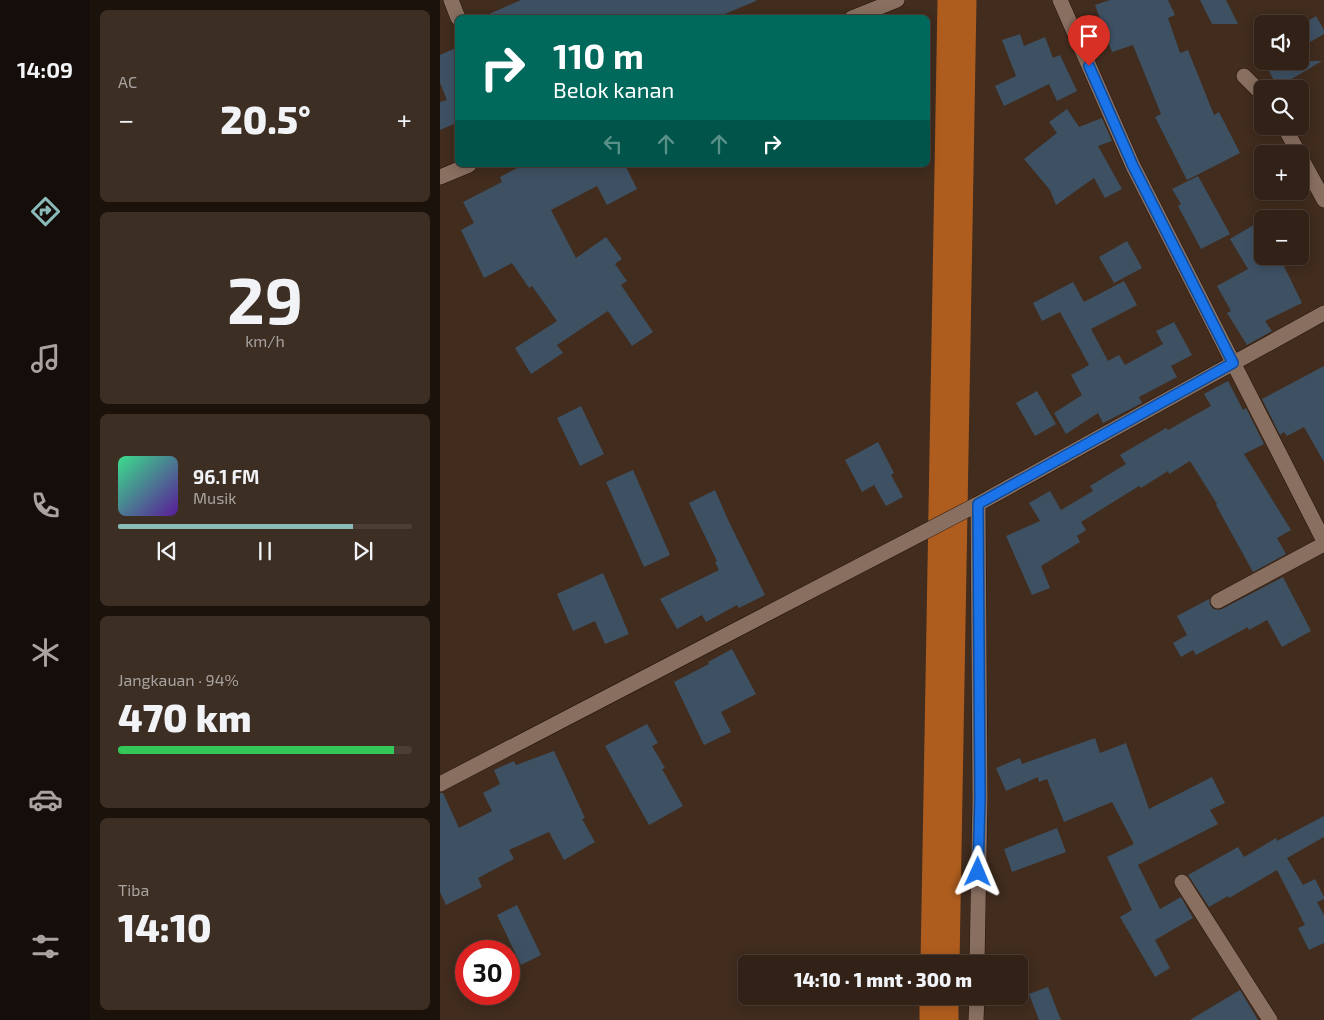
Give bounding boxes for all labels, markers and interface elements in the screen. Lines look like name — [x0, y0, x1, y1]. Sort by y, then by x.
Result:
pin — [1068, 15, 1110, 66]
map controls — [1254, 15, 1309, 265]
button: sound — [1254, 15, 1309, 70]
icon: arrive — [1075, 22, 1103, 50]
text: 110 m — [553, 34, 644, 76]
icon: right — [470, 35, 535, 100]
text: 14:09 — [17, 56, 73, 82]
text: AC — [118, 72, 137, 91]
text: Belok kanan — [553, 76, 674, 102]
button: search — [1254, 80, 1309, 135]
text: 20.5° — [220, 96, 311, 142]
text: − — [118, 102, 134, 136]
text: + — [397, 102, 412, 136]
icon: left — [599, 130, 627, 158]
icon: ahead — [652, 130, 680, 158]
icon: ahead — [705, 130, 733, 158]
icon: right — [758, 130, 786, 158]
button: + — [1254, 145, 1309, 200]
icon: directions — [28, 194, 63, 229]
button: − — [1254, 210, 1309, 265]
text: 29 — [227, 259, 303, 337]
text: km/h — [245, 331, 285, 350]
icon: music — [28, 341, 63, 376]
text: 96.1 FM — [193, 465, 260, 488]
icon: phone — [28, 488, 63, 523]
text: Musik — [193, 488, 236, 507]
icon: previous — [153, 537, 181, 565]
icon: pause — [251, 537, 279, 565]
icon: next — [349, 537, 377, 565]
icon: climate — [28, 635, 63, 670]
text: Jangkauan · 94% — [118, 670, 239, 689]
text: 470 km — [118, 694, 252, 740]
icon: car — [28, 782, 63, 817]
position arrow — [951, 845, 1003, 897]
text: Tiba — [118, 880, 149, 899]
text: 14:10 — [118, 904, 212, 950]
icon: filters — [28, 929, 63, 964]
speed limit sign: 30 — [455, 940, 520, 1005]
text: 14:10 · 1 mnt · 300 m — [794, 968, 972, 991]

